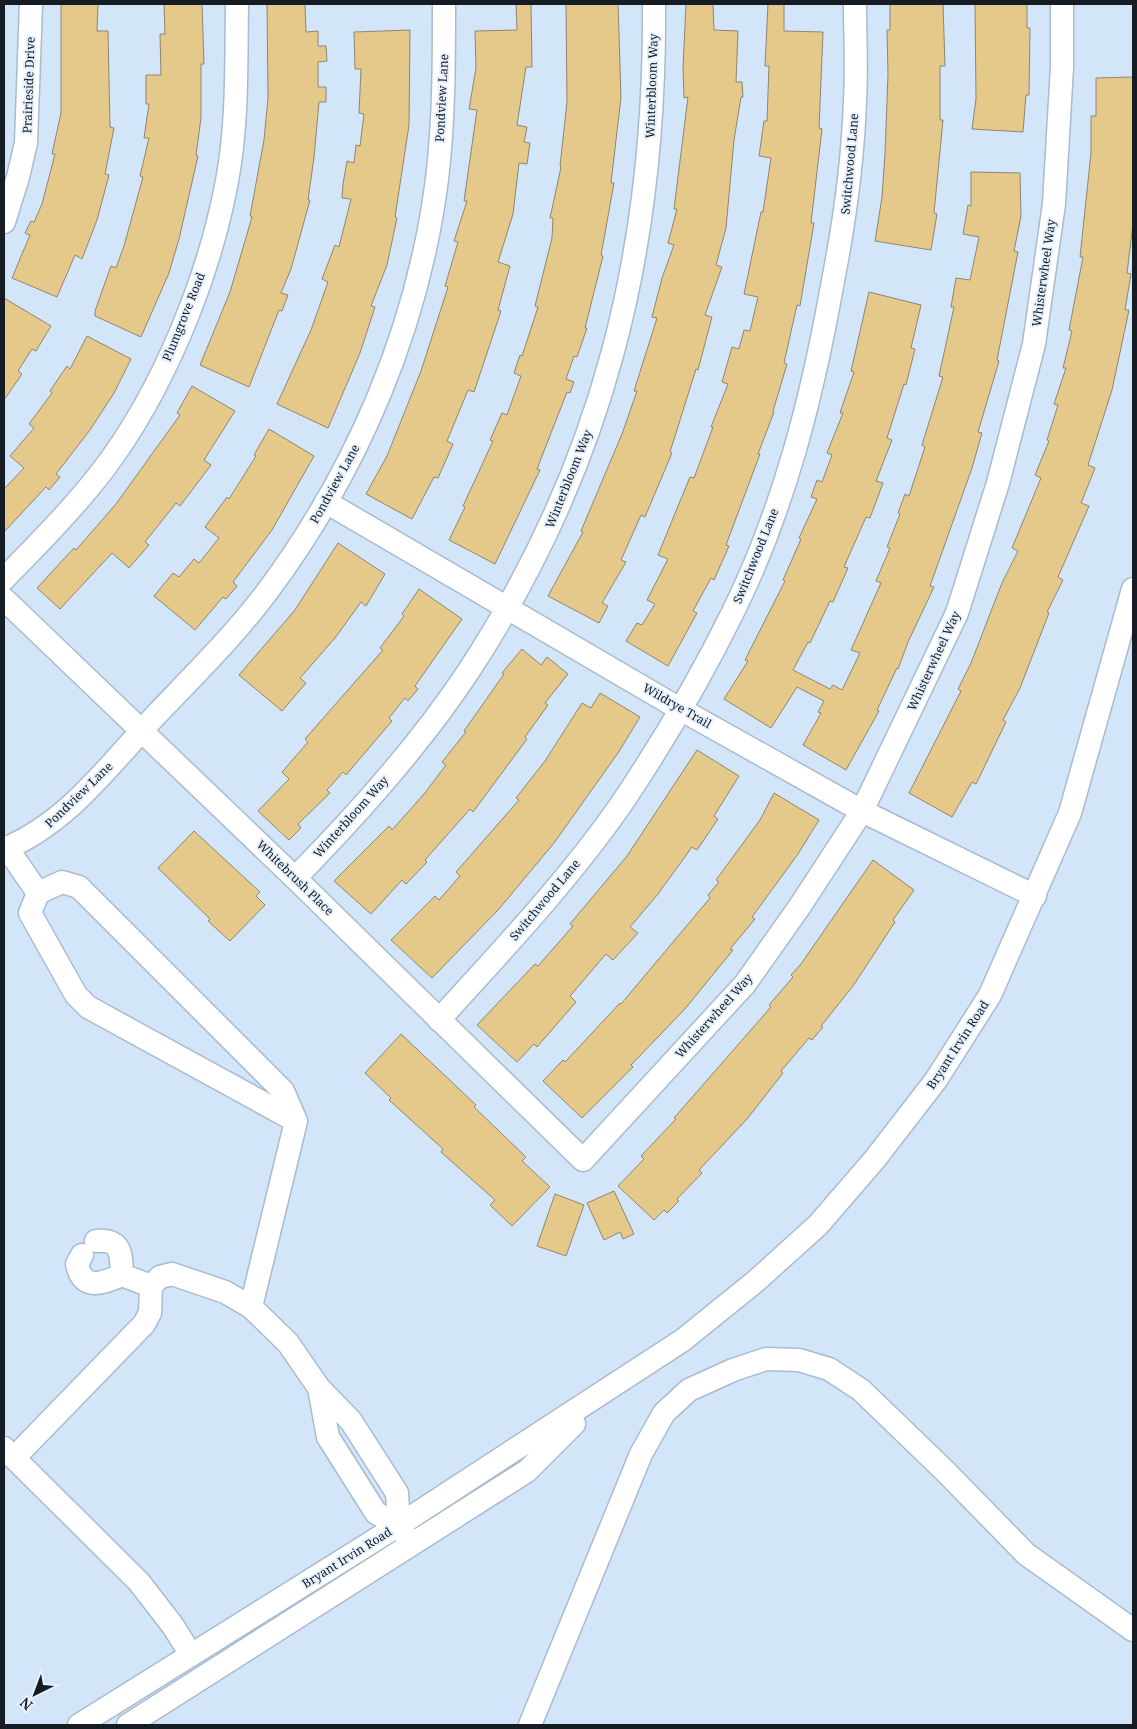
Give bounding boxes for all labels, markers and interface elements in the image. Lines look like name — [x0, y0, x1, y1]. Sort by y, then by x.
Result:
street label: Winterbloom Way — [641, 33, 662, 139]
street label: Prairieside Drive — [18, 36, 39, 134]
street label: Pondview Lane — [431, 53, 452, 143]
street label: Switchwood Lane — [837, 113, 862, 215]
street label: Whisterwheel Way — [1028, 218, 1059, 328]
street label: Plumgrove Road — [158, 269, 209, 364]
street label: Winterbloom Way — [541, 427, 596, 531]
street label: Pondview Lane — [306, 441, 363, 527]
street label: Switchwood Lane — [729, 506, 782, 606]
street label: Whisterwheel Way — [903, 608, 964, 714]
street label: Wildrye Trail — [640, 679, 715, 732]
street label: Pondview Lane — [41, 758, 116, 831]
street label: Winterbloom Way — [309, 772, 392, 861]
street label: Whitebrush Place — [253, 836, 338, 919]
street label: Switchwood Lane — [506, 855, 584, 944]
street label: Whisterwheel Way — [671, 970, 756, 1062]
street label: Bryant Irvin Road — [922, 996, 993, 1092]
street label: Bryant Irvin Road — [299, 1523, 395, 1592]
north arrow — [10, 1669, 60, 1719]
text: N — [16, 1693, 36, 1715]

